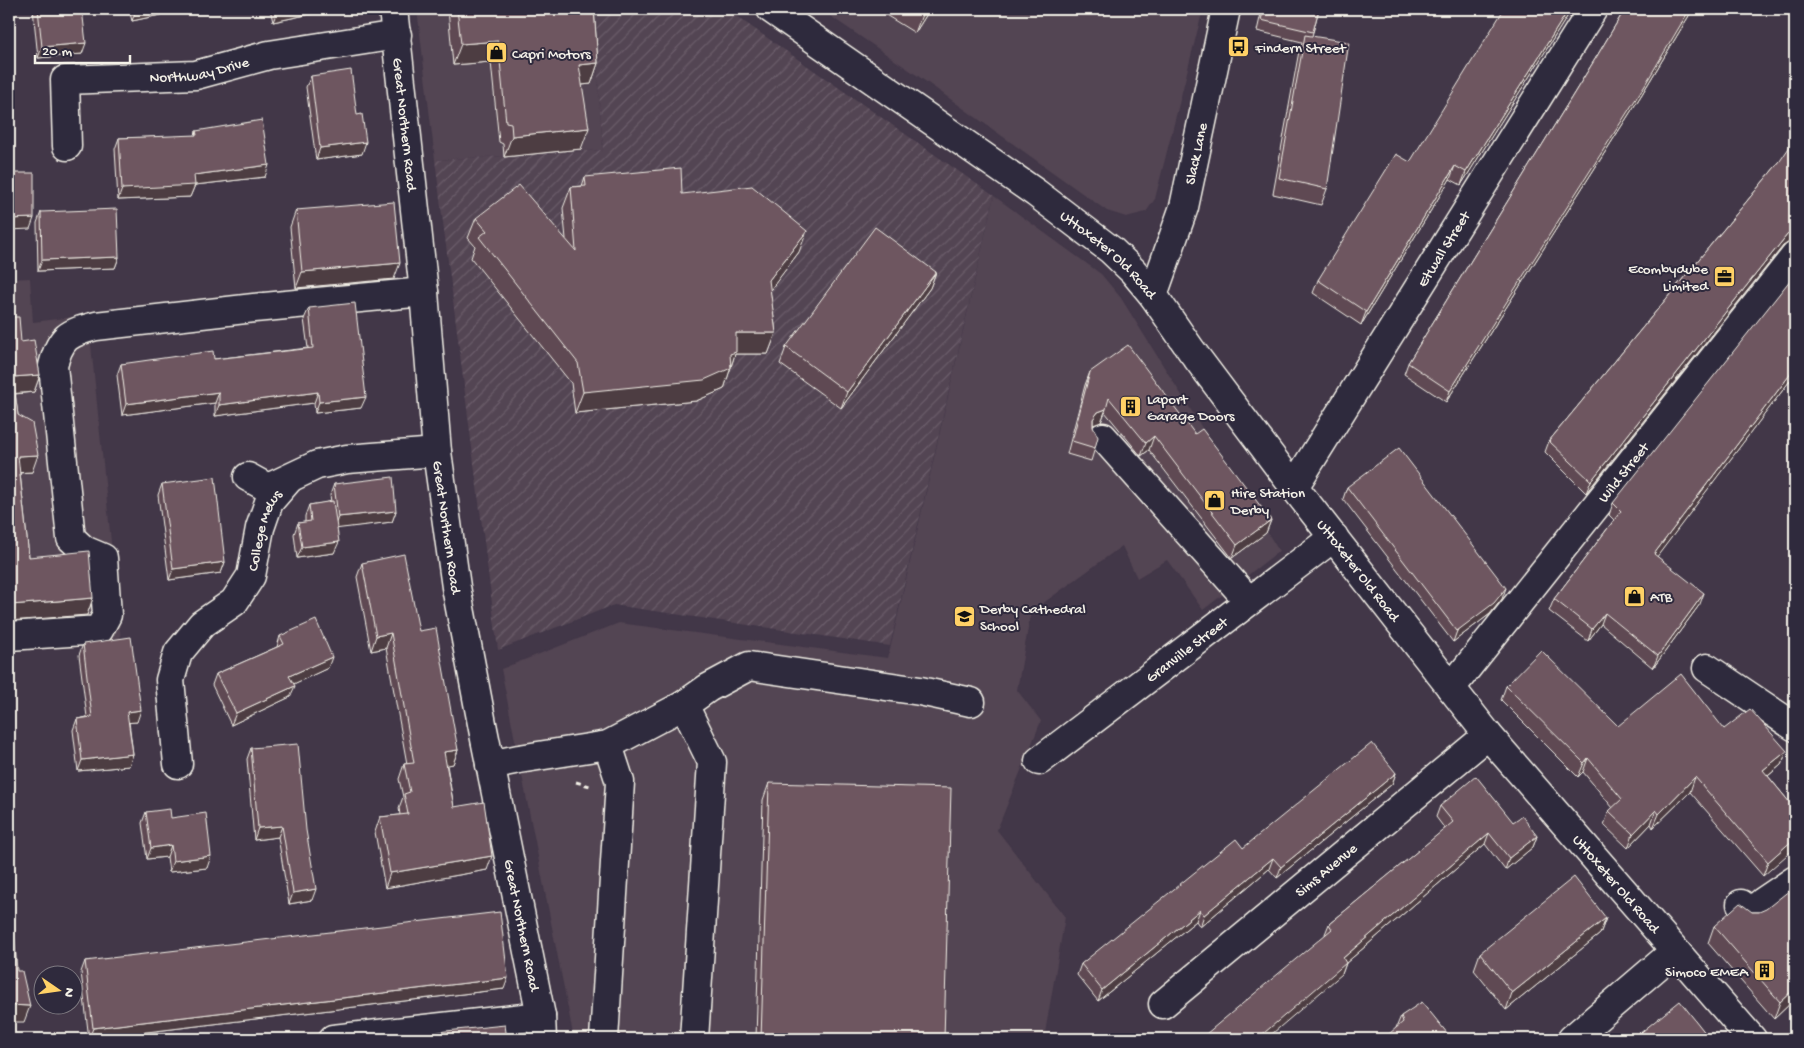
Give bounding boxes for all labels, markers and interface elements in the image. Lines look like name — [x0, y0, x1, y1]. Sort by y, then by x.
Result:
scale bar — [35, 32, 130, 64]
bus stop icon: Findern Street — [1227, 35, 1251, 59]
place label: Findern Street — [1254, 40, 1347, 58]
shop icon: Capri Motors — [484, 41, 508, 65]
text: 20 m — [42, 43, 72, 61]
place label: Capri Motors — [512, 46, 591, 64]
street label: Northway Drive — [149, 54, 251, 88]
street label: Great Northern Road — [387, 57, 420, 193]
street label: Slack Lane — [1182, 121, 1213, 186]
street label: Uttoxeter Old Road — [1056, 207, 1160, 304]
street label: Etwall Street — [1414, 207, 1476, 291]
place label: Ecombydube Limited — [1628, 261, 1709, 296]
office icon: Ecombydube Limited — [1712, 265, 1736, 289]
place label: Laport Garage Doors — [1147, 391, 1235, 426]
building icon: Laport Garage Doors — [1119, 395, 1143, 419]
street label: Wild Street — [1595, 438, 1655, 507]
street label: Great Northern Road — [427, 460, 464, 597]
place label: Hire Station Derby — [1230, 485, 1305, 520]
street label: College Mews — [245, 486, 287, 573]
shop icon: Hire Station Derby — [1203, 489, 1227, 513]
street label: Uttoxeter Old Road — [1312, 517, 1404, 627]
shop icon: ATB — [1622, 584, 1646, 608]
place label: ATB — [1650, 589, 1673, 607]
place label: Derby Cathedral School — [979, 601, 1086, 636]
school or university icon: Derby Cathedral School — [952, 605, 976, 629]
street label: Granville Street — [1143, 613, 1234, 688]
street label: Uttoxeter Old Road — [1568, 832, 1664, 938]
street label: Sims Avenue — [1292, 840, 1362, 902]
street label: Great Northern Road — [499, 858, 543, 994]
building icon: Simoco EMEA — [1752, 959, 1776, 983]
place label: Simoco EMEA — [1665, 964, 1749, 982]
north arrow — [32, 966, 82, 1016]
text: N — [59, 986, 78, 999]

